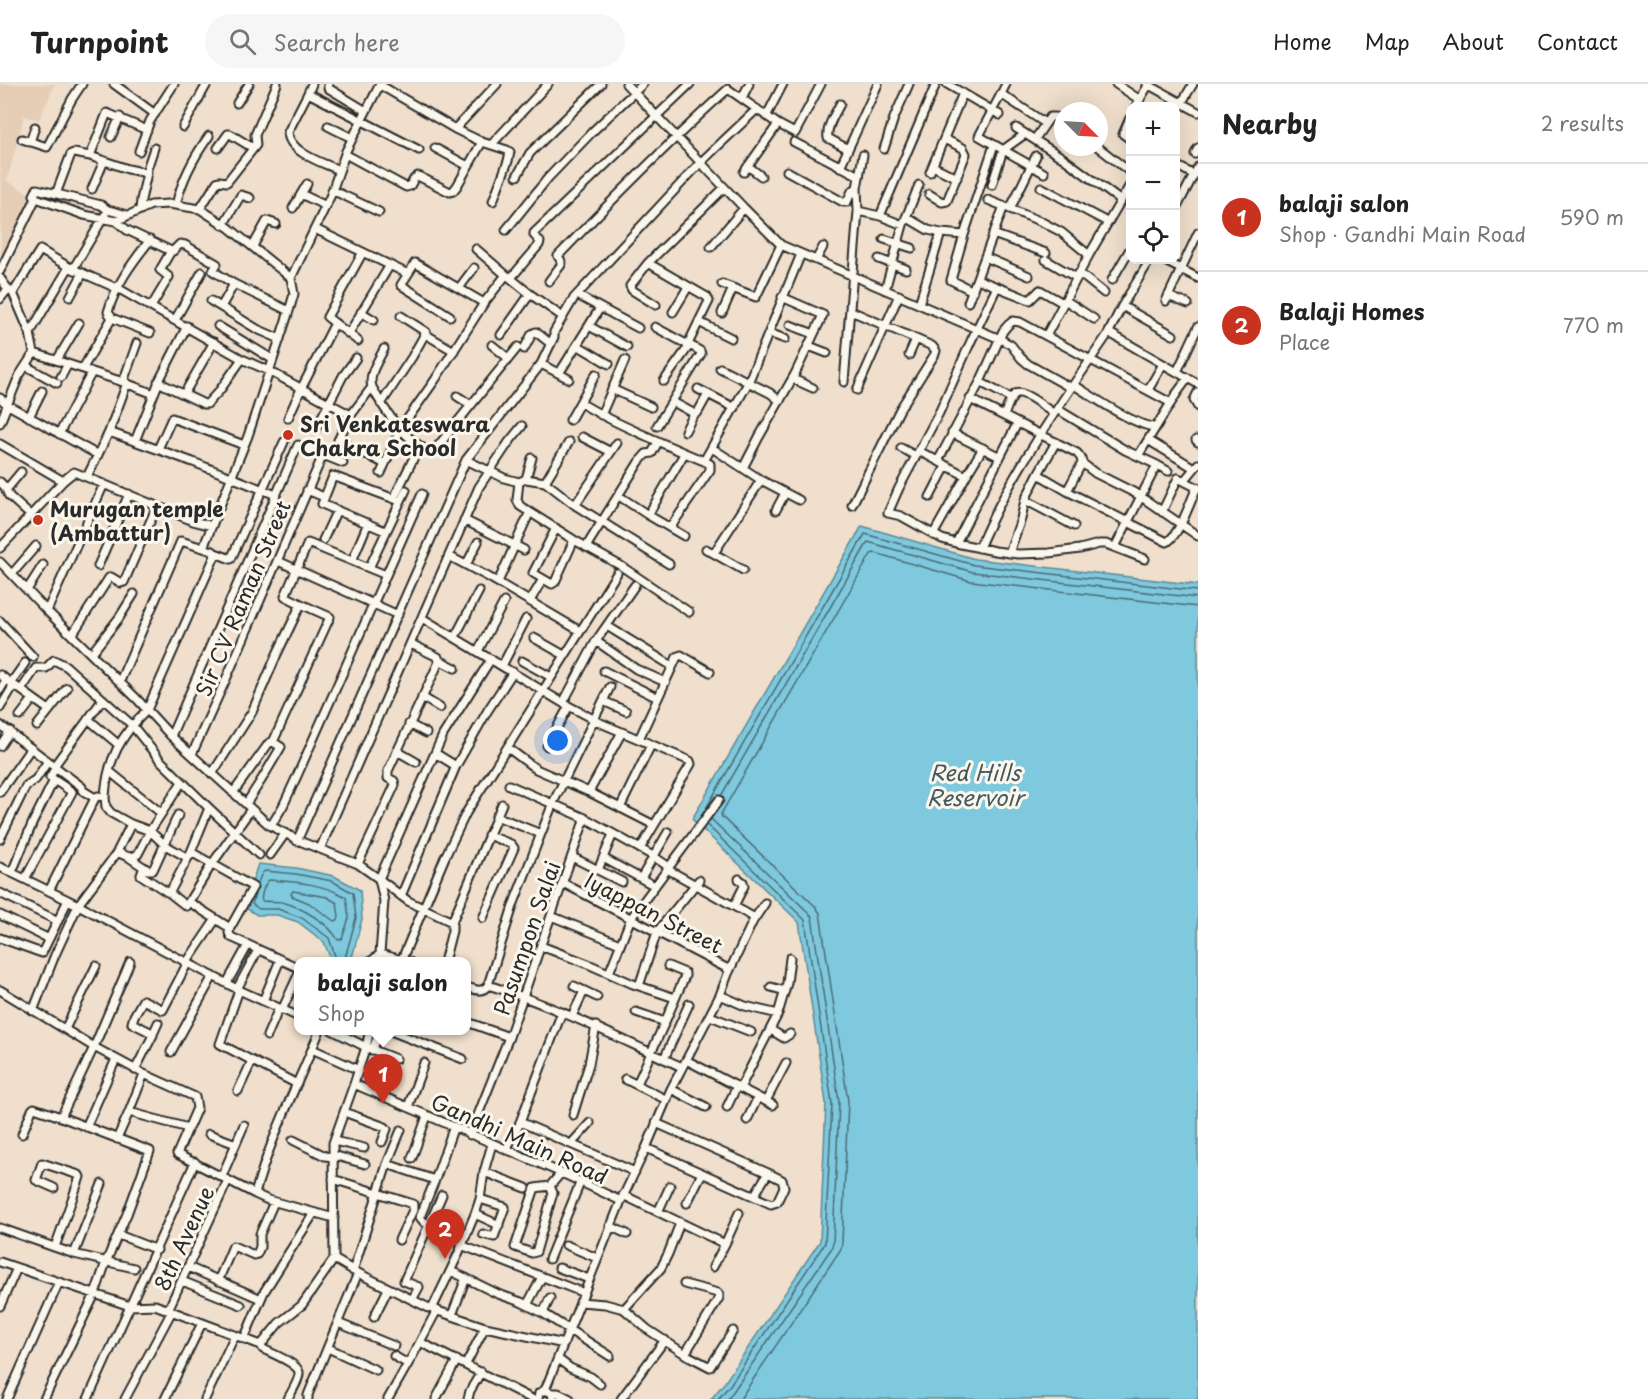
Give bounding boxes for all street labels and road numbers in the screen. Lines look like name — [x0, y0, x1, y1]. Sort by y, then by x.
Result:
street label: Sir CV Raman Street — [186, 495, 298, 701]
street label: Pasumpon Salai — [485, 856, 567, 1020]
street label: Iyappan Street — [579, 863, 729, 961]
street label: Gandhi Main Road — [426, 1085, 614, 1191]
street label: 8th Avenue — [145, 1180, 221, 1296]

